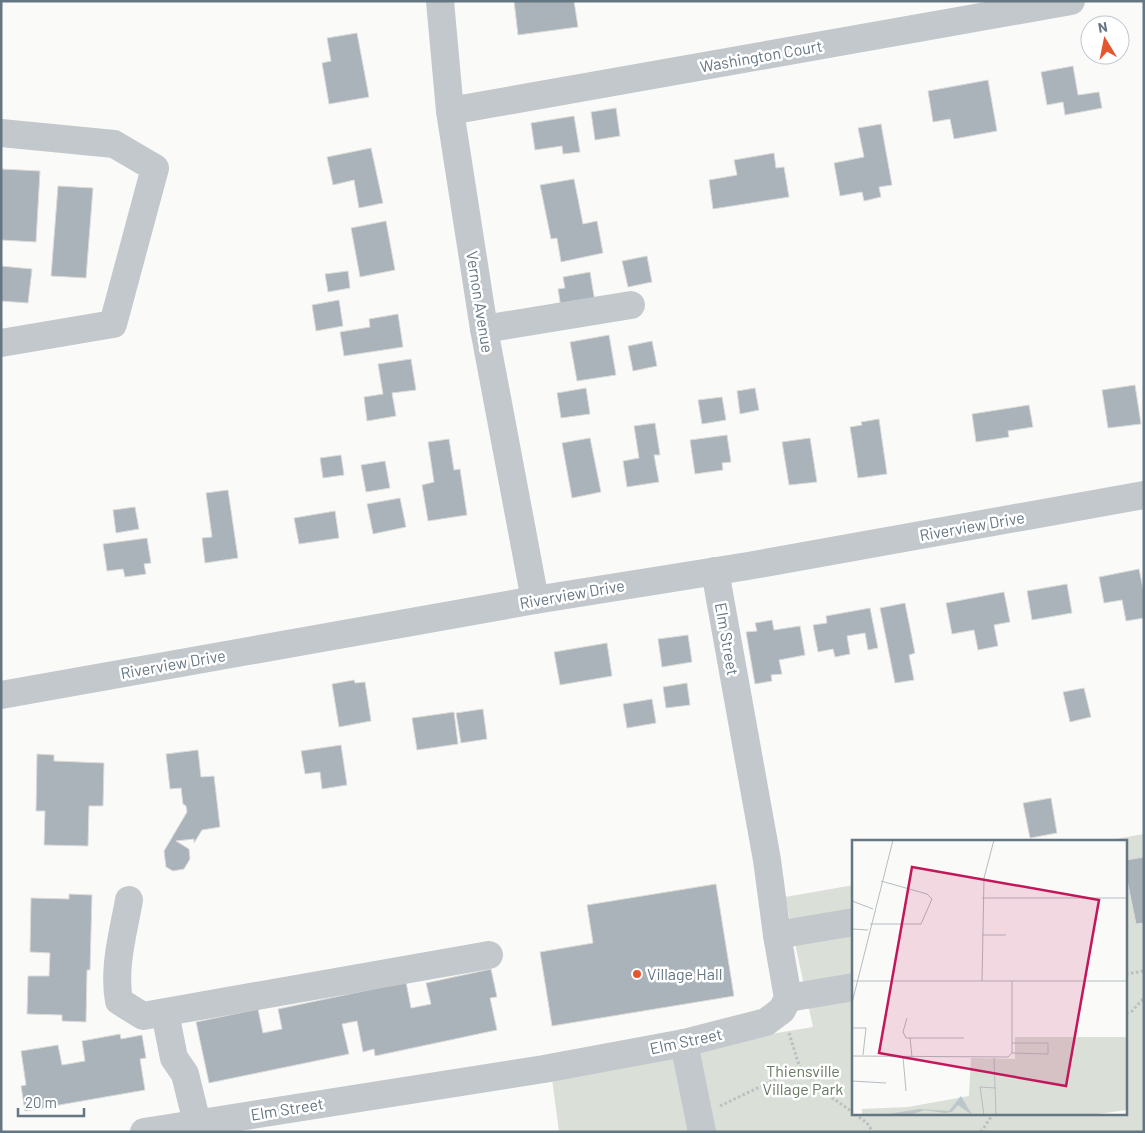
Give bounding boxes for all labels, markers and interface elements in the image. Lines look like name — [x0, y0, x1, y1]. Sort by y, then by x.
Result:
north arrow — [1080, 15, 1130, 65]
text: N — [1097, 18, 1109, 36]
street label: Washington Court — [698, 35, 824, 76]
street label: Vernon Avenue — [463, 250, 498, 354]
street label: Riverview Drive — [918, 507, 1026, 544]
street label: Riverview Drive — [518, 575, 626, 612]
street label: Elm Street — [712, 601, 743, 677]
street label: Riverview Drive — [119, 645, 227, 682]
inset map — [852, 840, 1128, 1116]
place label: Village Hall — [647, 964, 722, 983]
marker: Village Hall — [631, 968, 643, 980]
street label: Elm Street — [648, 1024, 724, 1057]
park label: Thiensville Village Park — [763, 1061, 843, 1098]
scale bar — [18, 1086, 84, 1118]
text: 20 m — [25, 1093, 57, 1111]
street label: Elm Street — [249, 1093, 325, 1124]

